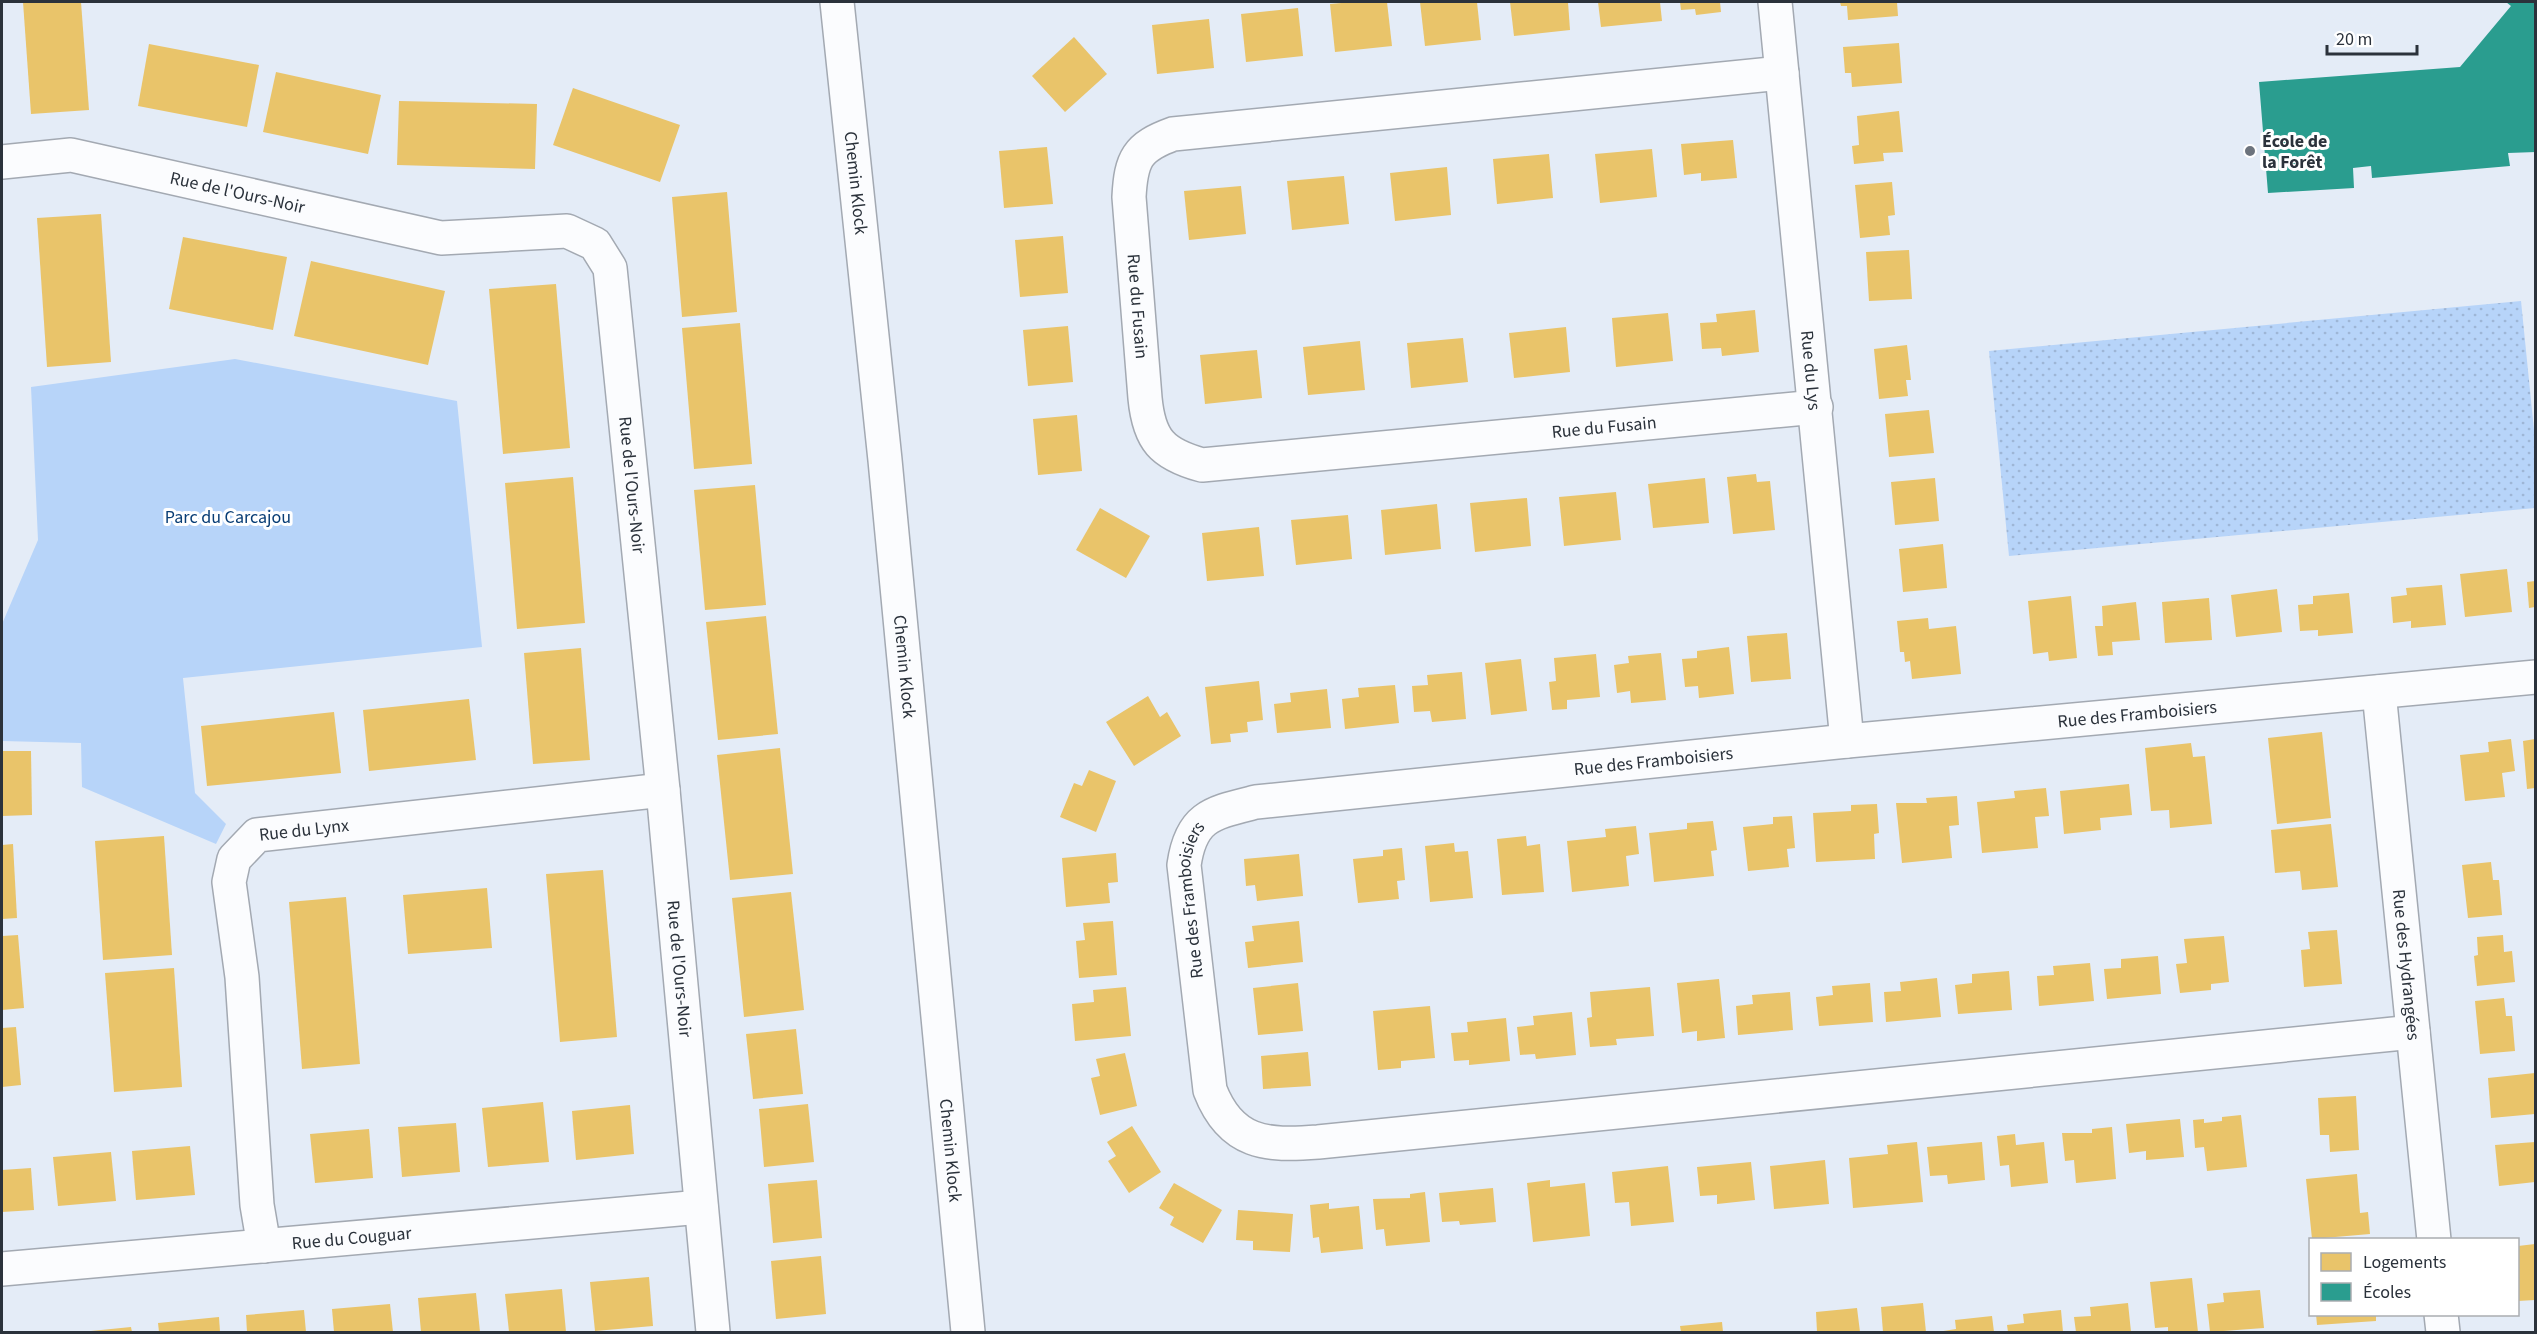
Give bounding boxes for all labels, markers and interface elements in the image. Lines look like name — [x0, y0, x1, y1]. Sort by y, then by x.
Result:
scale bar — [2327, 18, 2417, 56]
text: 20 m — [2336, 27, 2372, 52]
place label: École de la Forêt — [2262, 129, 2327, 175]
street label: Chemin Klock — [838, 130, 873, 236]
marker: École de la Forêt — [2243, 144, 2257, 158]
street label: Rue de l'Ours-Noir — [168, 166, 308, 220]
street label: Rue du Fusain — [1121, 253, 1154, 360]
street label: Rue du Lys — [1794, 329, 1827, 411]
street label: Rue du Fusain — [1550, 410, 1658, 445]
street label: Rue de l'Ours-Noir — [612, 415, 651, 555]
park label: Parc du Carcajou — [165, 505, 291, 530]
street label: Chemin Klock — [887, 614, 922, 720]
street label: Rue des Framboisiers — [2056, 695, 2218, 734]
street label: Rue des Framboisiers — [1573, 741, 1734, 782]
street label: Rue du Lynx — [258, 813, 350, 848]
street label: Rue des Framboisiers — [1172, 815, 1211, 980]
street label: Rue des Hydrangées — [2386, 888, 2426, 1041]
street label: Rue de l'Ours-Noir — [660, 899, 698, 1039]
street label: Chemin Klock — [933, 1098, 968, 1203]
street label: Rue du Couguar — [291, 1221, 413, 1256]
legend — [2309, 1238, 2519, 1316]
text: Logements — [2363, 1250, 2446, 1275]
text: Écoles — [2363, 1280, 2411, 1305]

